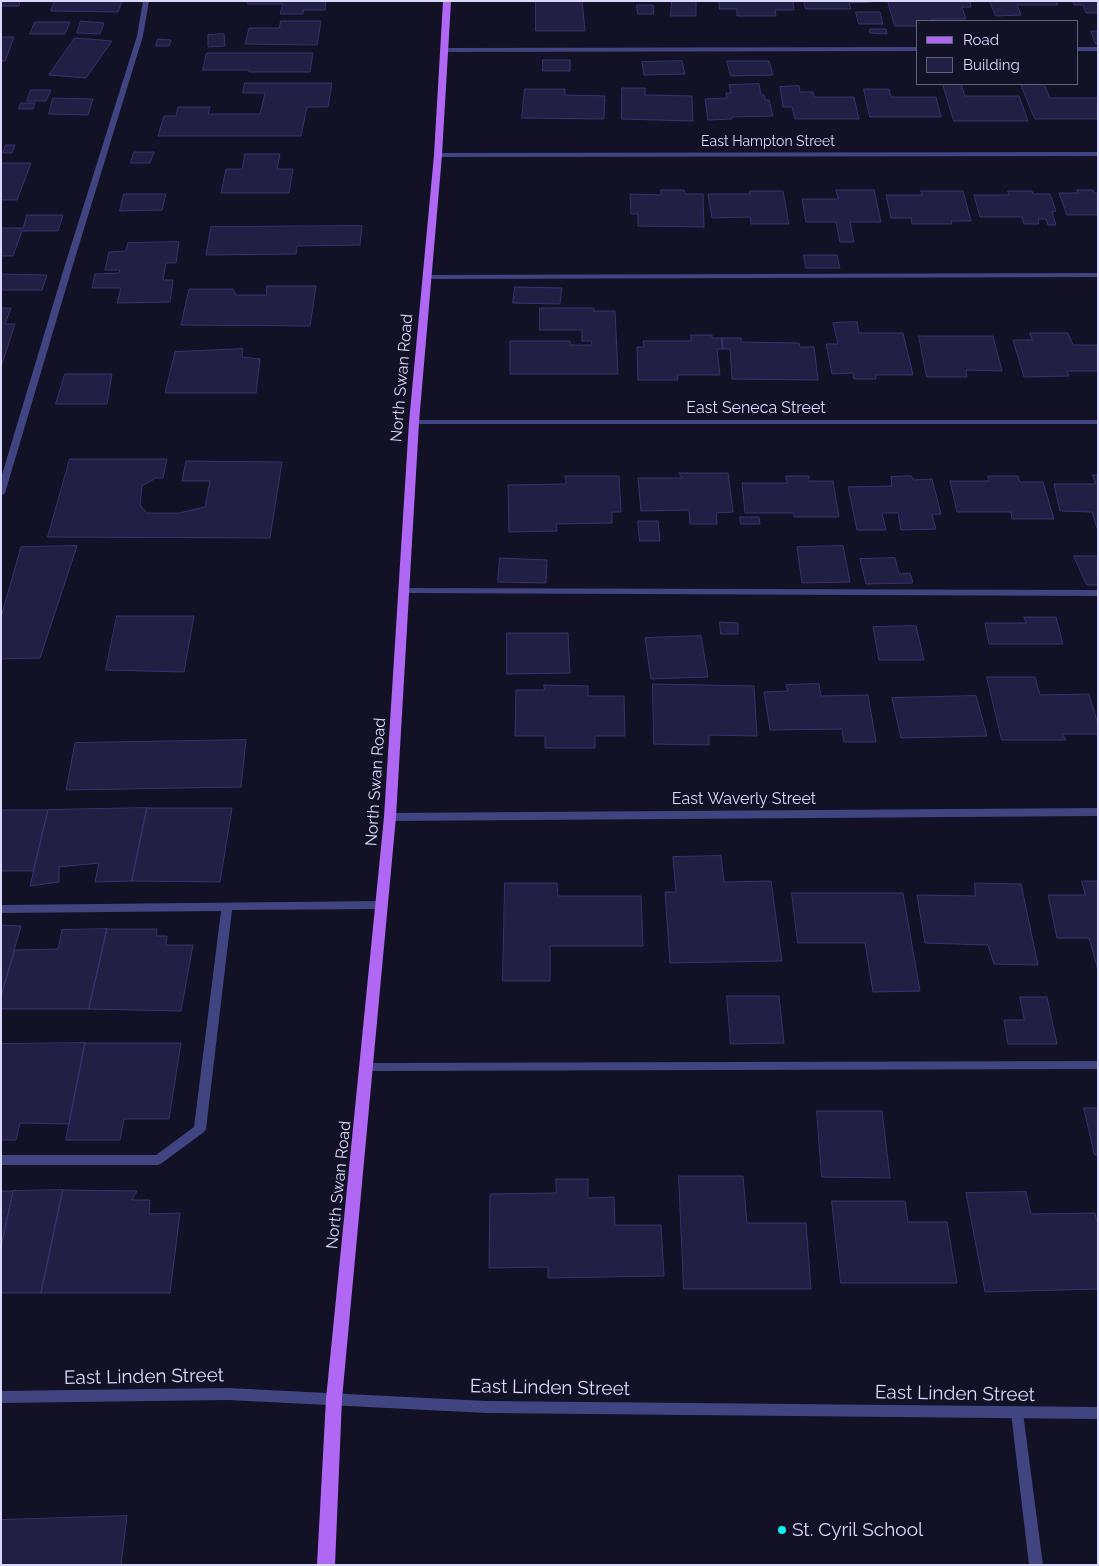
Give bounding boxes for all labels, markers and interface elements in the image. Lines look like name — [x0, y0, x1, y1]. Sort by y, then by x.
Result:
legend — [916, 20, 1079, 85]
text: Road — [963, 31, 999, 49]
text: Building — [963, 56, 1020, 74]
street label: East Hampton Street — [701, 134, 835, 150]
street label: North Swan Road — [387, 313, 417, 443]
street label: East Seneca Street — [686, 398, 826, 418]
street label: North Swan Road — [362, 717, 390, 847]
street label: East Waverly Street — [672, 789, 816, 809]
street label: North Swan Road — [323, 1120, 355, 1250]
street label: East Linden Street — [64, 1364, 224, 1390]
street label: East Linden Street — [470, 1375, 630, 1401]
street label: East Linden Street — [875, 1381, 1035, 1407]
place label: St. Cyril School — [792, 1519, 923, 1541]
marker: St. Cyril School — [776, 1524, 788, 1536]

